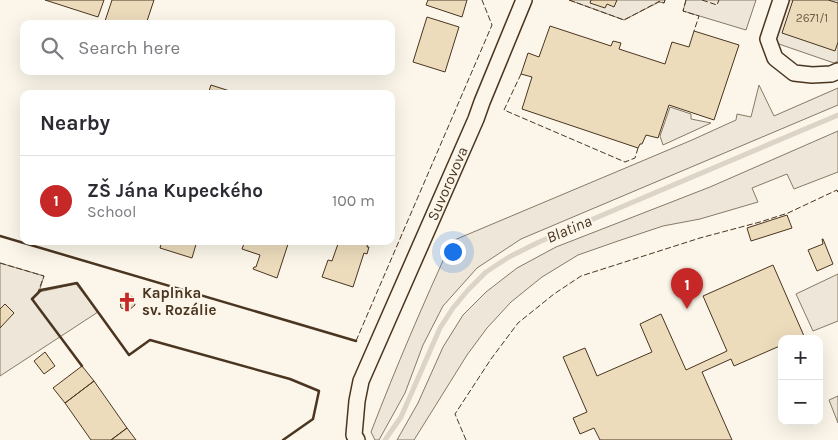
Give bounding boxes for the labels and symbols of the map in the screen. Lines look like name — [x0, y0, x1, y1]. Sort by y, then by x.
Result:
house number: 2671/1 — [796, 11, 828, 25]
street label: Suvorovova — [424, 144, 472, 223]
water label: Blatina — [543, 211, 595, 247]
your location — [440, 239, 466, 265]
pin: 1 — [671, 268, 703, 309]
place label: Kaplnka sv. Rozálie — [142, 284, 217, 319]
church icon: Kaplnka sv. Rozálie — [116, 291, 138, 313]

